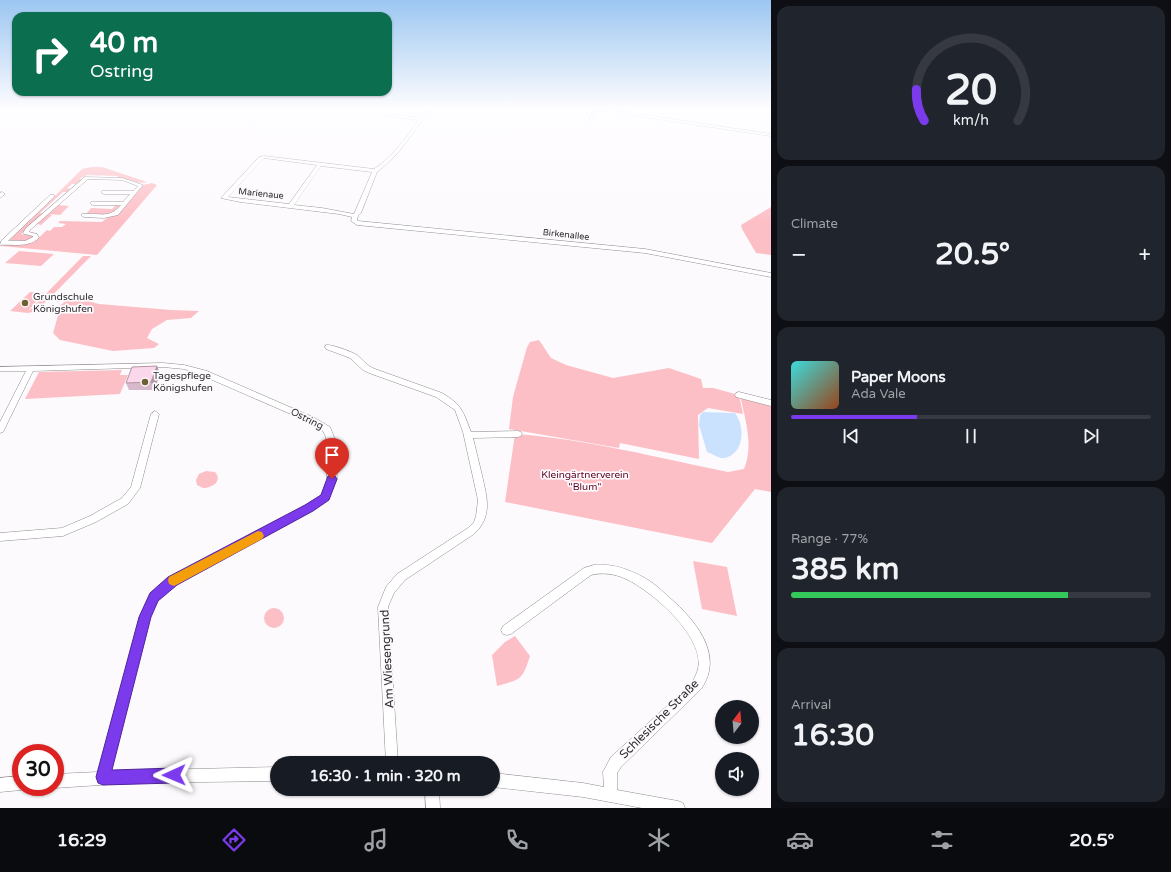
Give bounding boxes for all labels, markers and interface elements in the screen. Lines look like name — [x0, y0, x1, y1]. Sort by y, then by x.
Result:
text: 40 m — [90, 26, 158, 60]
icon: right — [24, 28, 76, 80]
text: Ostring — [90, 60, 154, 82]
text: 20 — [945, 66, 997, 116]
text: km/h — [953, 112, 989, 129]
street label: Marienaue — [238, 186, 284, 202]
text: Climate — [791, 216, 838, 232]
street label: Birkenallee — [542, 227, 590, 243]
text: 20.5° — [935, 236, 1010, 273]
text: − — [791, 242, 807, 268]
text: + — [1139, 242, 1151, 268]
place label: Grundschule Königshufen — [33, 291, 94, 315]
marker: Grundschule Königshufen — [20, 298, 30, 308]
text: Paper Moons — [851, 368, 946, 386]
place label: Tagespflege Königshufen — [153, 370, 213, 394]
marker: Tagespflege Königshufen — [140, 377, 150, 387]
text: Ada Vale — [851, 386, 906, 402]
street label: Ostring — [289, 406, 325, 432]
icon: previous — [840, 425, 862, 447]
icon: pause — [960, 425, 982, 447]
icon: next — [1080, 425, 1102, 447]
pin — [315, 438, 349, 479]
icon: arrive — [321, 444, 343, 466]
park label: Kleingärtnerverein "Blum" — [541, 469, 629, 493]
text: Range · 77% — [791, 531, 868, 547]
text: 385 km — [791, 551, 899, 588]
street label: Am Wiesengrund — [377, 609, 397, 709]
street label: Schlesische Straße — [617, 676, 702, 761]
text: Arrival — [791, 697, 831, 713]
north arrow — [715, 700, 759, 744]
map controls — [715, 700, 759, 796]
text: 16:30 — [791, 717, 874, 754]
speed limit sign: 30 — [12, 744, 64, 796]
button: sound — [715, 752, 759, 796]
position arrow — [153, 754, 195, 796]
text: 16:30 · 1 min · 320 m — [310, 767, 460, 785]
icon: directions — [220, 826, 248, 854]
icon: music — [362, 826, 390, 854]
icon: phone — [503, 826, 531, 854]
icon: climate — [645, 826, 673, 854]
icon: car — [786, 826, 814, 854]
icon: filters — [928, 826, 956, 854]
text: 16:29 — [57, 829, 107, 851]
text: 20.5° — [1069, 829, 1114, 851]

